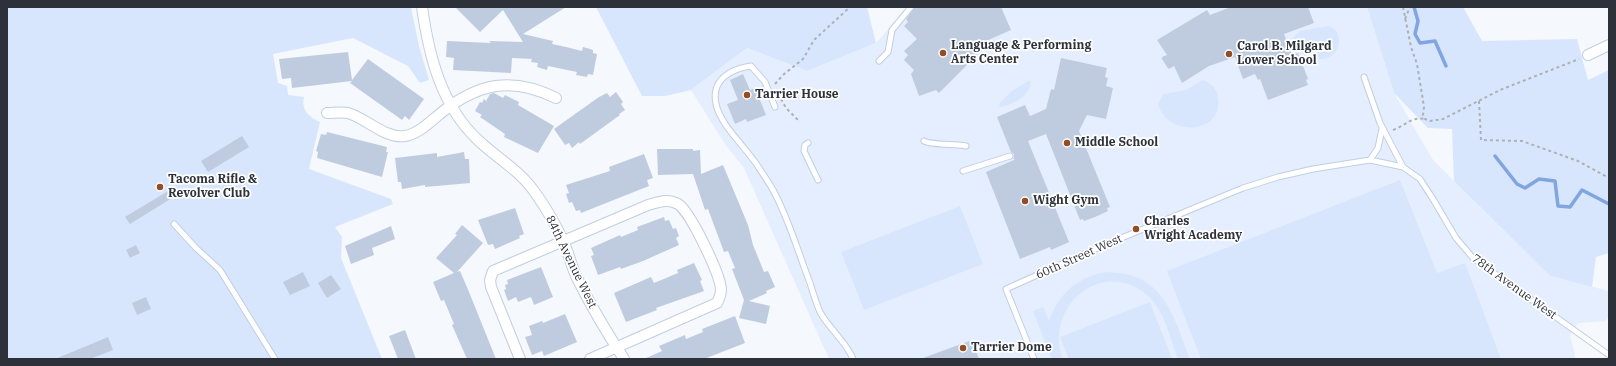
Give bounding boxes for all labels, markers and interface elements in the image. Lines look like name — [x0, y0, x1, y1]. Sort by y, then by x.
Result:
place label: Language & Performing Arts Center — [951, 39, 1091, 67]
place label: Carol B. Milgard Lower School — [1237, 40, 1332, 68]
marker: Language & Performing Arts Center — [938, 48, 948, 58]
marker: Carol B. Milgard Lower School — [1224, 49, 1234, 59]
place label: Tarrier House — [755, 88, 839, 102]
marker: Tarrier House — [742, 90, 752, 100]
place label: Middle School — [1075, 136, 1158, 150]
marker: Middle School — [1062, 138, 1072, 148]
place label: Tacoma Rifle & Revolver Club — [168, 173, 257, 201]
marker: Tacoma Rifle & Revolver Club — [155, 182, 165, 192]
place label: Wight Gym — [1033, 194, 1099, 208]
marker: Wight Gym — [1020, 196, 1030, 206]
street label: 84th Avenue West — [542, 213, 600, 311]
place label: Charles Wright Academy — [1144, 215, 1242, 243]
marker: Charles Wright Academy — [1131, 224, 1141, 234]
street label: 60th Street West — [1034, 232, 1124, 282]
street label: 78th Avenue West — [1469, 251, 1559, 323]
place label: Tarrier Dome — [971, 341, 1052, 355]
marker: Tarrier Dome — [958, 343, 968, 353]

